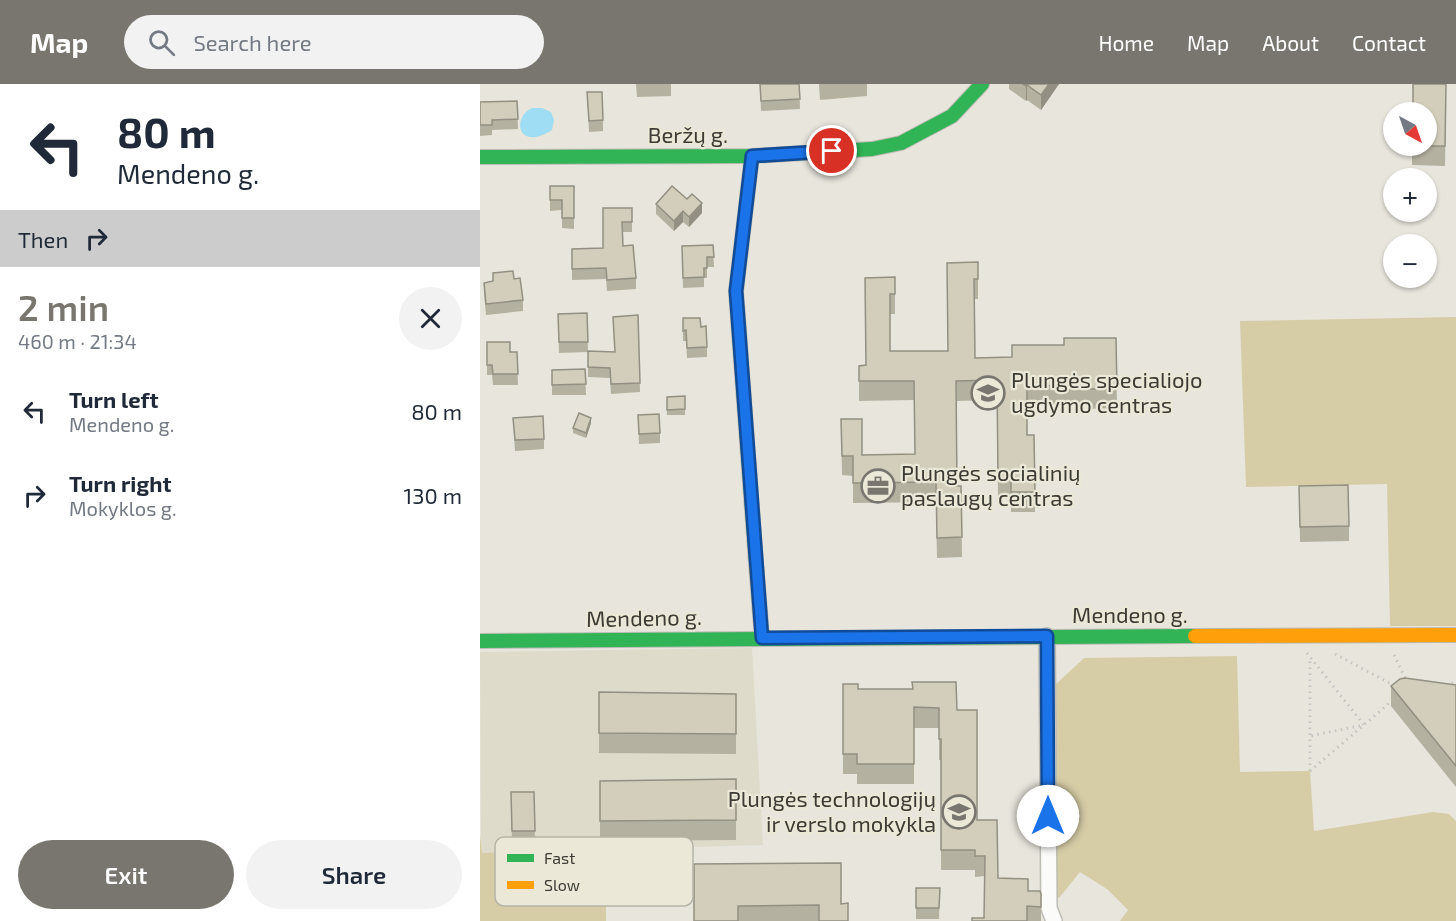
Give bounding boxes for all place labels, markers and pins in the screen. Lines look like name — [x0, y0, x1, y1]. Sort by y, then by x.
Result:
pin — [806, 125, 857, 176]
place label: Plungės specialiojo ugdymo centras — [1011, 366, 1202, 417]
school or university icon: Plungės specialiojo ugdymo centras — [970, 375, 1006, 411]
place label: Plungės socialinių paslaugų centras — [901, 459, 1081, 510]
office icon: Plungės socialinių paslaugų centras — [860, 468, 896, 504]
place label: Plungės technologijų ir verslo mokykla — [728, 785, 936, 836]
school or university icon: Plungės technologijų ir verslo mokykla — [941, 794, 977, 830]

